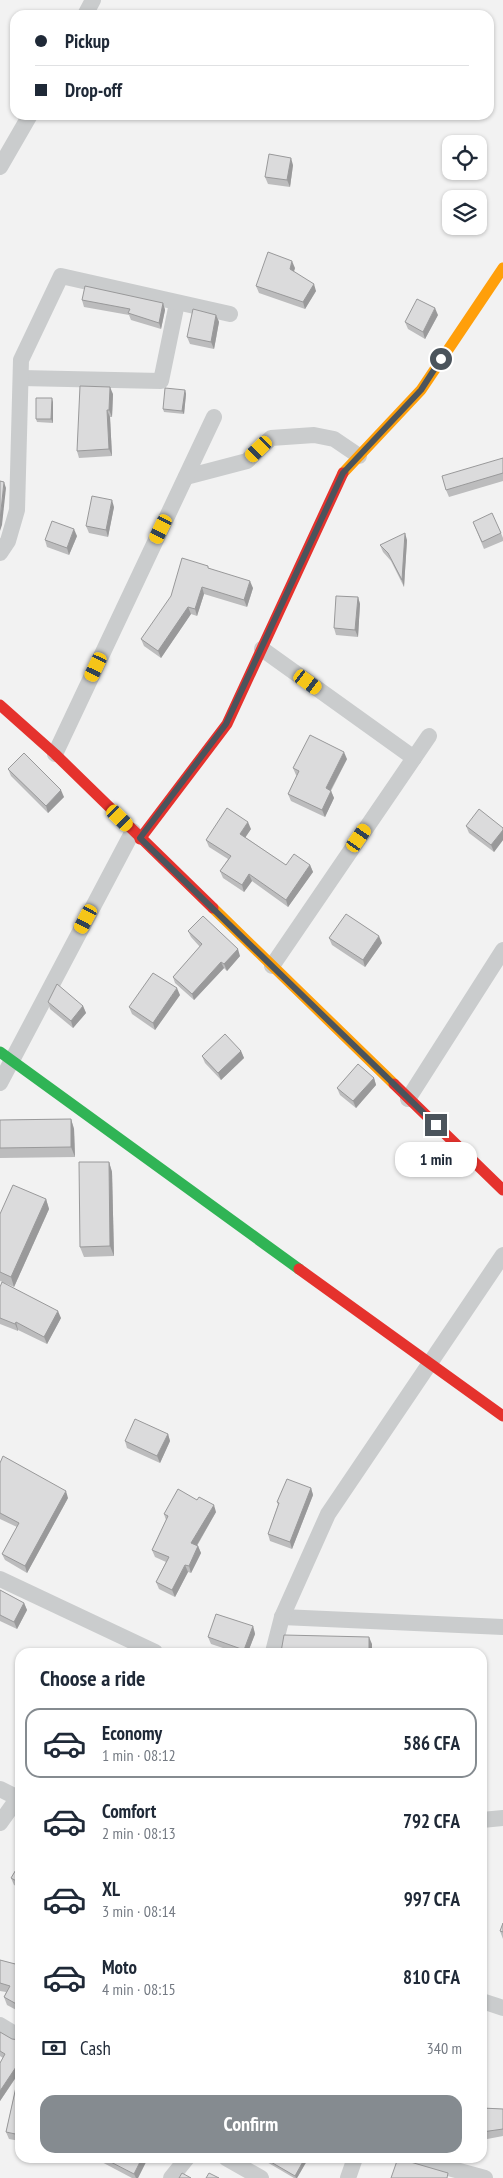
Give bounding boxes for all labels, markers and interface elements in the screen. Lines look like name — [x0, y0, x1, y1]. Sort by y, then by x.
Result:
text: Pickup — [65, 29, 110, 53]
text: Drop-off — [65, 78, 122, 102]
map controls — [442, 135, 487, 235]
button: locate — [442, 135, 487, 180]
button: layers — [442, 190, 487, 235]
route start — [430, 348, 452, 370]
car — [242, 433, 275, 465]
car — [147, 512, 174, 546]
car — [82, 650, 109, 684]
car — [291, 667, 324, 697]
car — [104, 802, 135, 834]
car — [344, 821, 373, 855]
car — [72, 902, 99, 936]
route end — [425, 1114, 447, 1136]
callout: 1 min — [395, 1142, 477, 1178]
text: 1 min — [420, 1149, 452, 1169]
text: Choose a ride — [40, 1664, 145, 1692]
icon: car — [42, 1721, 87, 1766]
text: Economy — [102, 1721, 162, 1745]
text: 586 CFA — [403, 1731, 460, 1755]
text: 1 min · 08:12 — [102, 1745, 176, 1765]
icon: car — [42, 1799, 87, 1844]
text: Comfort — [102, 1799, 156, 1823]
text: 792 CFA — [403, 1809, 460, 1833]
text: 2 min · 08:13 — [102, 1823, 176, 1843]
icon: car — [42, 1877, 87, 1922]
text: XL — [102, 1877, 120, 1901]
text: 997 CFA — [404, 1887, 460, 1911]
text: 3 min · 08:14 — [102, 1901, 176, 1921]
icon: car — [42, 1955, 87, 2000]
text: Moto — [102, 1955, 137, 1979]
text: 810 CFA — [403, 1965, 460, 1989]
text: 4 min · 08:15 — [102, 1979, 176, 1999]
icon: cash — [40, 2034, 68, 2062]
text: Cash — [80, 2036, 111, 2060]
text: 340 m — [427, 2038, 462, 2058]
button: Confirm — [40, 2095, 462, 2153]

